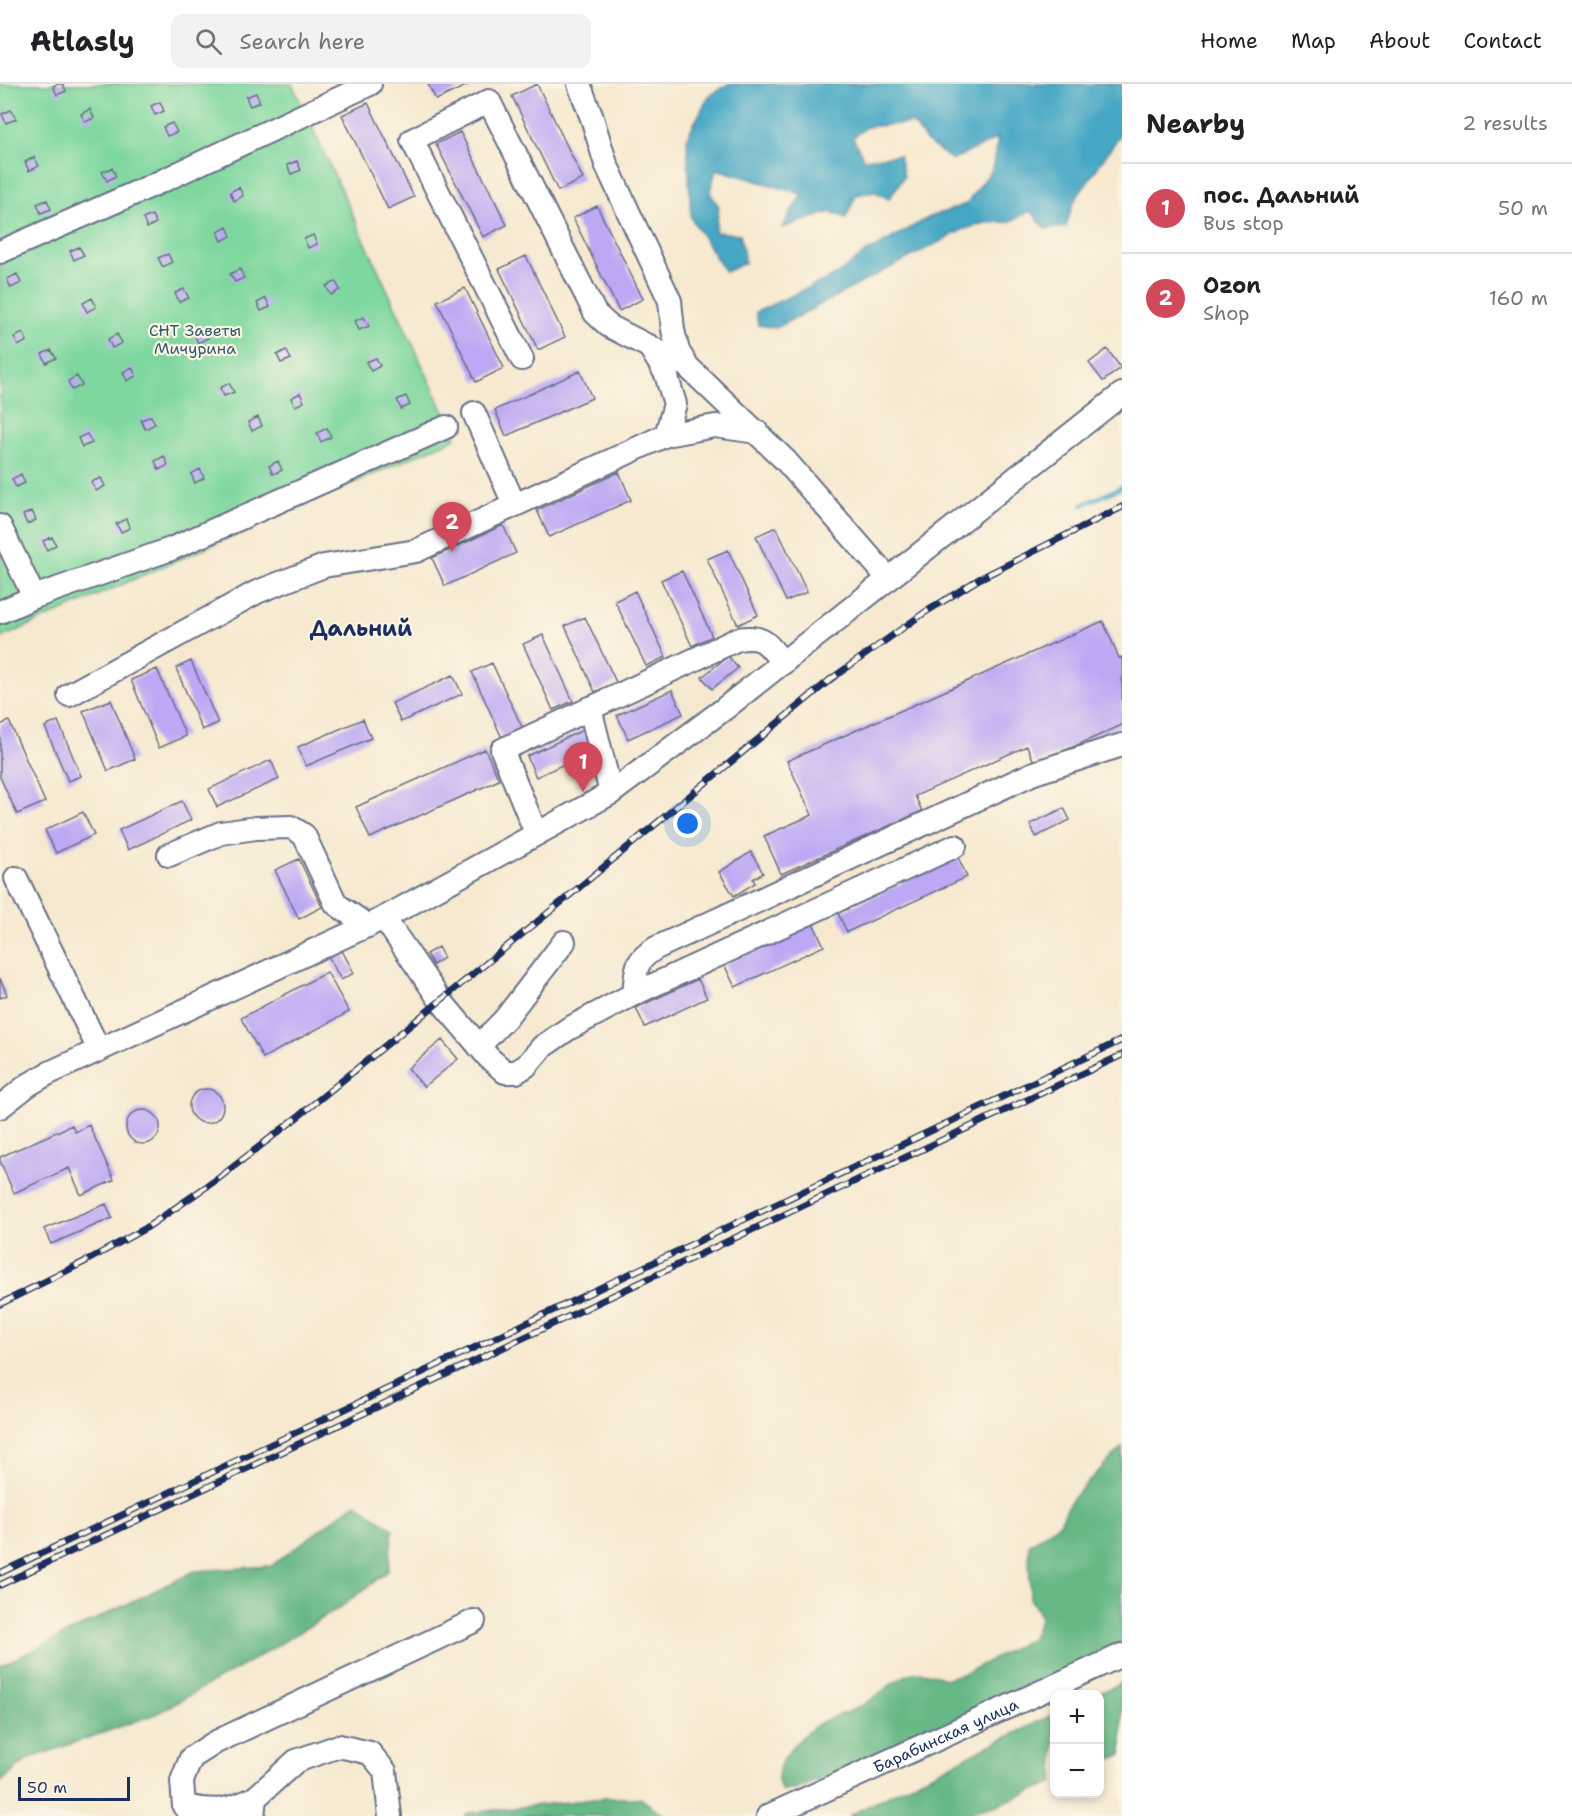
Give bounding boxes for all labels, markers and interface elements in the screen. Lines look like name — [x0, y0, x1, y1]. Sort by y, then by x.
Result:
search box — [171, 14, 591, 68]
text: Atlasly — [30, 22, 135, 60]
icon: search — [192, 25, 225, 58]
text: Search here — [240, 27, 365, 56]
text: Home — [1200, 27, 1258, 55]
text: Map — [1291, 27, 1336, 55]
text: About — [1369, 27, 1430, 55]
text: Contact — [1463, 27, 1542, 55]
text: Nearby — [1146, 106, 1245, 141]
text: 2 results — [1462, 110, 1548, 136]
text: пос. Дальний — [1203, 181, 1359, 210]
text: 1 — [1161, 195, 1170, 221]
text: 50 m — [1498, 195, 1548, 221]
text: Bus stop — [1203, 210, 1284, 236]
text: Ozon — [1203, 271, 1261, 300]
text: 2 — [1159, 285, 1173, 311]
text: 160 m — [1489, 285, 1548, 311]
text: Shop — [1203, 300, 1250, 326]
park label: СНТ Заветы Мичурина — [149, 320, 241, 359]
pin: 2 — [432, 502, 472, 552]
district label: Дальний — [310, 614, 412, 643]
pin: 1 — [564, 742, 602, 792]
your location — [673, 809, 702, 838]
map controls — [1050, 1690, 1104, 1798]
button: + — [1050, 1690, 1104, 1744]
street label: Барабинская улица — [870, 1693, 1021, 1777]
button: − — [1050, 1744, 1104, 1798]
scale bar — [18, 1774, 130, 1802]
text: 50 m — [27, 1777, 67, 1798]

